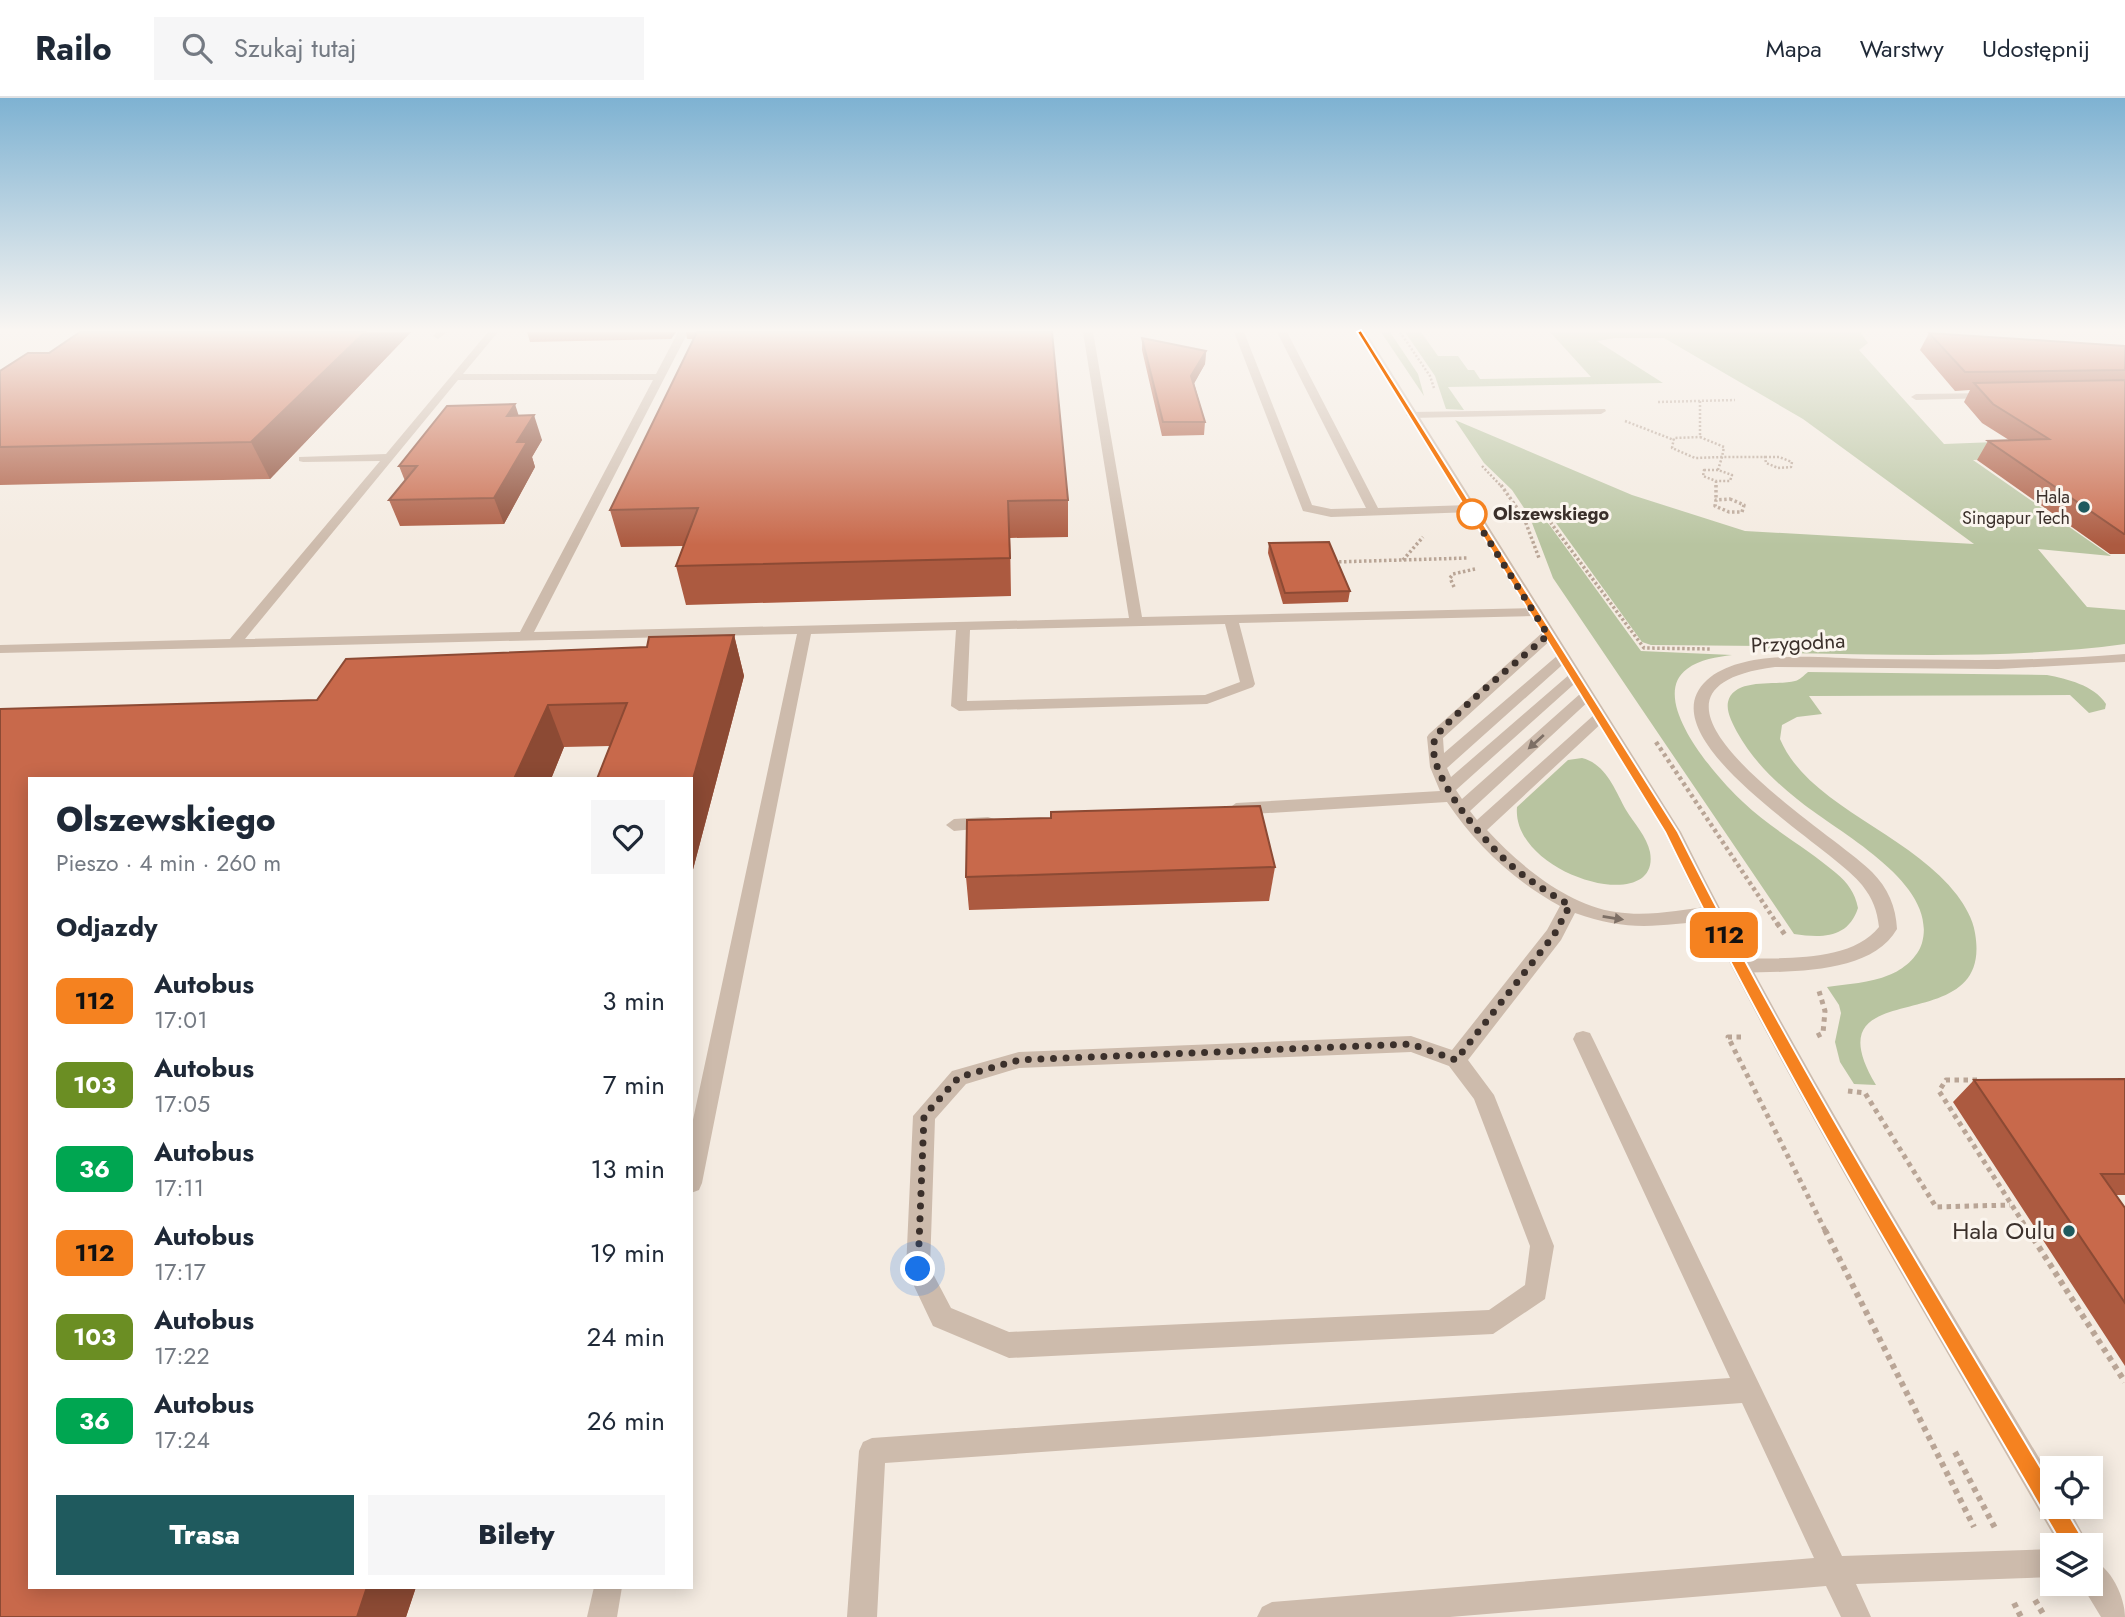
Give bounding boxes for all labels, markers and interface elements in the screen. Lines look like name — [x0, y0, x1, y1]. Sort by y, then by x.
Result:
search box — [154, 17, 644, 80]
text: Railo — [35, 25, 112, 72]
icon: search — [178, 29, 216, 67]
text: Szukaj tutaj — [234, 29, 357, 67]
text: Mapa — [1765, 31, 1822, 66]
text: Warstwy — [1860, 31, 1944, 66]
text: Udostępnij — [1982, 31, 2090, 66]
place label: Hala Singapur Tech — [1962, 484, 2070, 531]
marker: Olszewskiego — [1457, 499, 1487, 529]
marker: Hala Singapur Tech — [2076, 499, 2092, 515]
place label: Olszewskiego — [1493, 501, 1610, 527]
street label: Przygodna — [1750, 626, 1846, 660]
one-way arrow — [1528, 733, 1545, 749]
text: Olszewskiego — [56, 796, 276, 843]
button: heart — [591, 800, 665, 874]
text: Pieszo · 4 min · 260 m — [56, 846, 281, 880]
text: Odjazdy — [56, 908, 158, 946]
line badge: 112 — [1684, 912, 1764, 958]
one-way arrow — [1602, 913, 1624, 924]
text: 112 — [1704, 917, 1744, 952]
text: Autobus — [154, 965, 254, 1003]
text: 3 min — [602, 982, 665, 1020]
text: 112 — [74, 983, 115, 1018]
text: 17:01 — [154, 1003, 207, 1037]
text: Autobus — [154, 1049, 254, 1087]
text: 7 min — [603, 1066, 665, 1104]
text: 103 — [73, 1067, 116, 1102]
text: 17:05 — [154, 1087, 210, 1121]
text: Autobus — [154, 1133, 254, 1171]
text: 13 min — [591, 1150, 665, 1188]
text: 36 — [79, 1151, 110, 1186]
text: 17:11 — [154, 1171, 204, 1205]
place label: Hala Oulu — [1952, 1213, 2055, 1248]
text: Autobus — [154, 1217, 254, 1255]
marker: Hala Oulu — [2061, 1223, 2077, 1239]
text: 19 min — [590, 1234, 665, 1272]
text: 112 — [74, 1235, 115, 1270]
your location — [900, 1251, 935, 1286]
text: 17:17 — [154, 1255, 206, 1289]
text: Autobus — [154, 1301, 254, 1339]
text: 24 min — [587, 1318, 665, 1356]
text: 103 — [73, 1319, 116, 1354]
text: 17:22 — [154, 1339, 210, 1373]
text: Autobus — [154, 1385, 254, 1423]
text: 26 min — [587, 1402, 665, 1440]
text: 36 — [79, 1403, 110, 1438]
text: 17:24 — [154, 1423, 210, 1457]
map controls — [2040, 1456, 2103, 1596]
button: locate — [2040, 1456, 2103, 1519]
button: Trasa — [56, 1495, 354, 1575]
button: Bilety — [368, 1495, 665, 1575]
button: layers — [2040, 1533, 2103, 1596]

